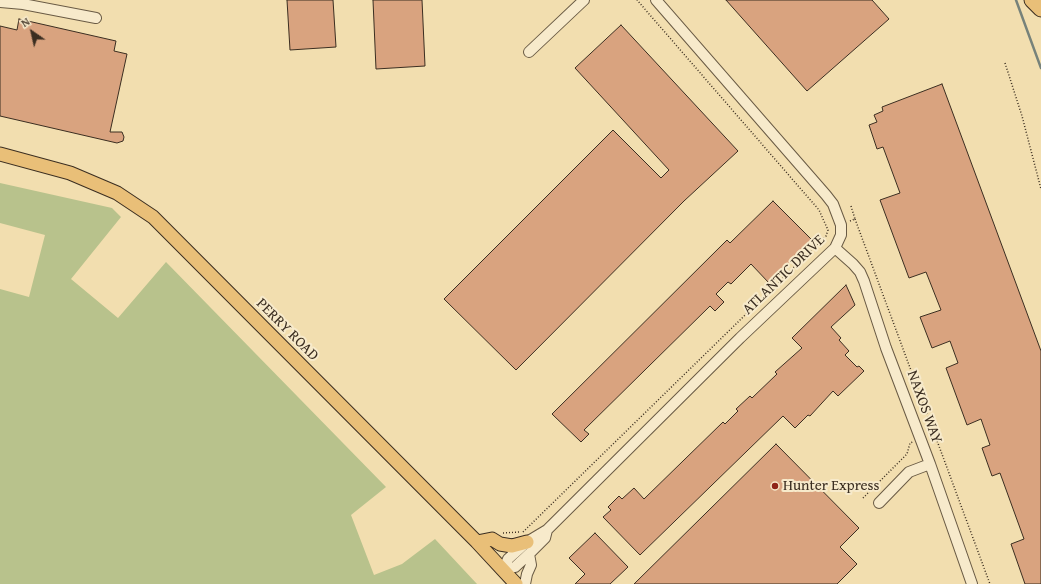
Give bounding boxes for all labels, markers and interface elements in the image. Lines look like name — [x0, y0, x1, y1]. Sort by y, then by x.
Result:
north arrow — [12, 12, 52, 52]
text: N — [18, 13, 33, 31]
street label: ATLANTIC DRIVE — [739, 231, 829, 319]
street label: PERRY ROAD — [252, 295, 322, 365]
street label: NAXOS WAY — [902, 368, 946, 446]
place label: Hunter Express — [783, 477, 880, 495]
marker: Hunter Express — [770, 481, 780, 491]

